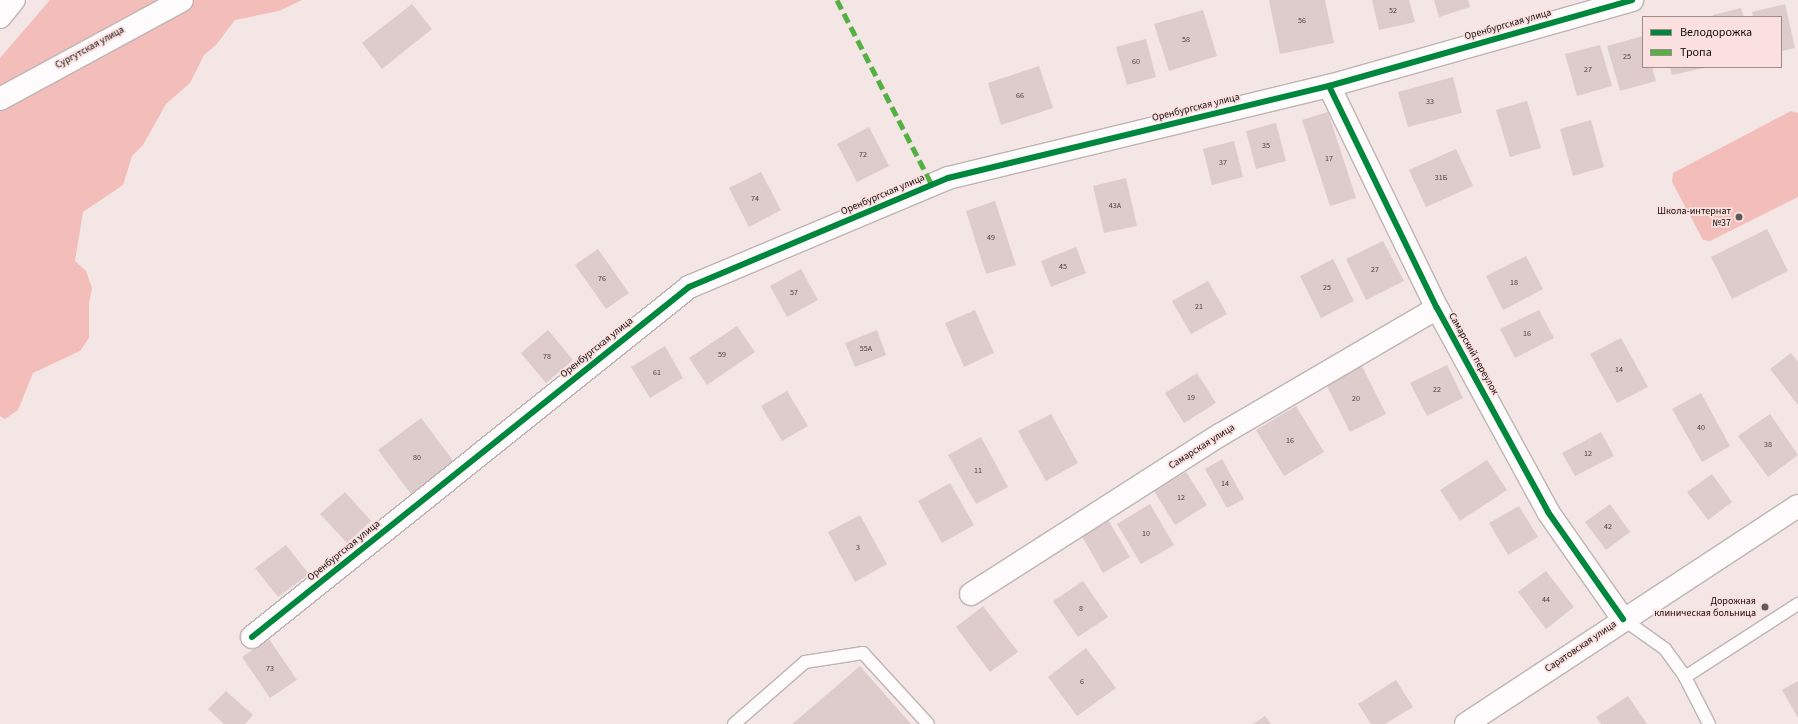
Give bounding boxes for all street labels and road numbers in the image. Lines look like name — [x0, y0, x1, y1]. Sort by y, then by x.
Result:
street label: Оренбургская улица — [1463, 7, 1553, 43]
street label: Сургутская улица — [54, 24, 126, 72]
street label: Оренбургская улица — [1151, 91, 1241, 125]
street label: Оренбургская улица — [839, 172, 927, 218]
street label: Самарский переулок — [1445, 311, 1501, 397]
street label: Оренбургская улица — [558, 315, 636, 381]
street label: Самарская улица — [1167, 422, 1237, 472]
street label: Оренбургская улица — [305, 518, 383, 584]
street label: Саратовская улица — [1543, 619, 1619, 675]

